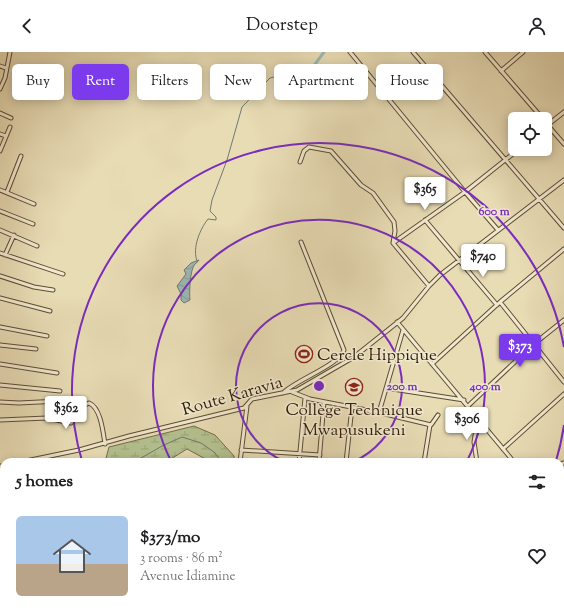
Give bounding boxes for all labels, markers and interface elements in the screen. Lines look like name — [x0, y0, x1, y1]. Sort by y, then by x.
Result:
text: Doorstep — [246, 13, 318, 39]
icon: back — [16, 15, 38, 37]
icon: person — [526, 15, 548, 37]
chip: Buy — [12, 64, 64, 100]
chip: Rent — [72, 64, 129, 100]
chip: Filters — [137, 64, 202, 100]
chip: New — [210, 64, 266, 100]
chip: Apartment — [274, 64, 368, 100]
chip: House — [376, 64, 443, 100]
map controls — [508, 112, 552, 156]
button: locate — [508, 112, 552, 156]
pin: $365 — [401, 177, 449, 211]
text: $365 — [414, 181, 436, 199]
text: 600 m — [478, 203, 510, 221]
pin: $740 — [459, 244, 507, 278]
text: $740 — [470, 248, 496, 266]
pin: $373 — [496, 334, 544, 368]
text: $373 — [508, 338, 532, 356]
sports icon: Cercle Hippique — [294, 344, 314, 364]
place label: Cercle Hippique — [317, 344, 437, 368]
street label: Route Karavia — [179, 371, 286, 423]
school or university icon: Collège Technique Mwapusukeni — [344, 377, 364, 397]
text: 200 m — [387, 378, 417, 396]
text: 400 m — [468, 378, 501, 396]
centre of rings — [312, 379, 326, 393]
pin: $362 — [42, 396, 90, 430]
place label: Collège Technique Mwapusukeni — [285, 399, 423, 443]
text: $362 — [54, 400, 78, 418]
pin: $306 — [443, 407, 491, 441]
text: $306 — [454, 411, 480, 429]
text: 5 homes — [16, 470, 73, 494]
icon: filters — [526, 471, 548, 493]
text: $373/mo — [140, 526, 200, 550]
icon: home — [48, 532, 96, 580]
icon: heart — [526, 545, 548, 567]
text: 3 rooms · 86 m² — [140, 550, 223, 568]
text: Avenue Idiamine — [140, 568, 236, 586]

